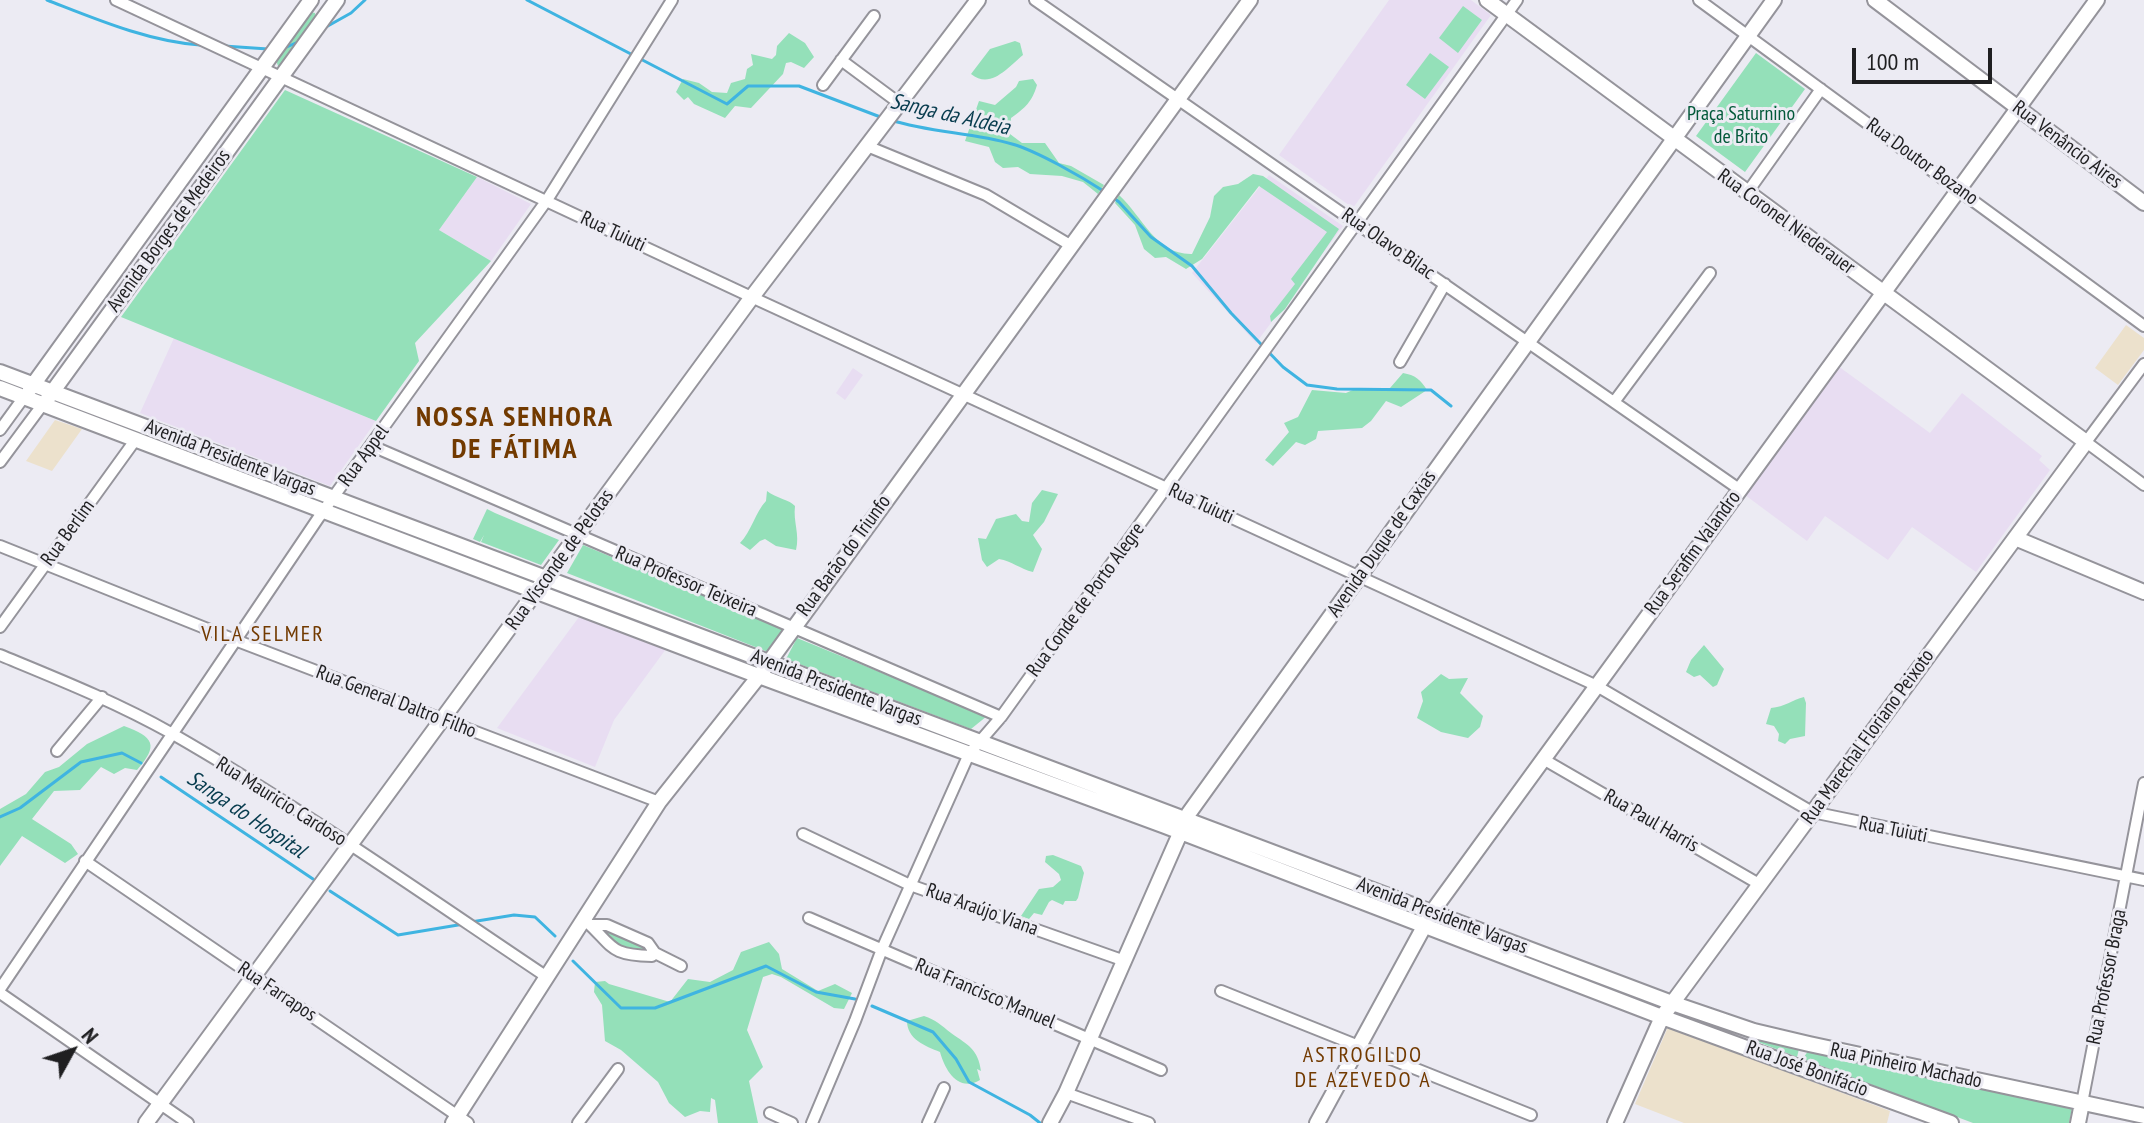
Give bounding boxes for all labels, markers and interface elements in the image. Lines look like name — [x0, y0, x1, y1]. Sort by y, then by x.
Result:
scale bar — [1856, 32, 1996, 82]
text: 100 m — [1866, 46, 1919, 77]
water label: Sanga da Aldeia — [888, 88, 1012, 142]
street label: Rua Venâncio Aires — [2007, 96, 2127, 194]
park label: Praça Saturnino de Brito — [1687, 102, 1795, 149]
street label: Rua Doutor Bozano — [1861, 113, 1983, 211]
street label: Avenida Borges de Medeiros — [102, 145, 236, 317]
street label: Rua Coronel Niederauer — [1713, 164, 1859, 280]
street label: Rua Olavo Bilac — [1337, 203, 1439, 285]
street label: Rua Tuiuti — [577, 206, 649, 258]
district label: NOSSA SENHORA DE FÁTIMA — [416, 401, 614, 467]
street label: Avenida Presidente Vargas — [141, 414, 319, 502]
street label: Rua Appel — [334, 421, 394, 491]
street label: Avenida Duque de Caxias — [1322, 466, 1442, 622]
street label: Rua Tuiuti — [1165, 478, 1237, 530]
street label: Rua Visconde de Pelotas — [501, 485, 619, 635]
street label: Rua Serafim Valandro — [1640, 486, 1746, 620]
street label: Rua Barão do Triunfo — [792, 491, 896, 621]
street label: Rua Berlim — [36, 495, 100, 571]
street label: Rua Conde de Porto Alegre — [1022, 518, 1150, 682]
street label: Rua Professor Teixeira — [612, 541, 760, 623]
district label: VILA SELMER — [201, 622, 325, 648]
street label: Avenida Presidente Vargas — [747, 644, 925, 732]
street label: Rua Marechal Floriano Peixoto — [1797, 645, 1939, 829]
street label: Rua General Daltro Filho — [312, 660, 480, 744]
street label: Rua Mauricio Cardoso — [211, 752, 351, 852]
water label: Sanga do Hospital — [182, 766, 310, 864]
street label: Rua Paul Harris — [1599, 784, 1703, 858]
street label: Rua Tuiuti — [1857, 812, 1929, 848]
street label: Avenida Presidente Vargas — [1353, 872, 1531, 960]
street label: Rua Araújo Viana — [923, 879, 1041, 941]
street label: Rua Professor Braga — [2082, 907, 2132, 1047]
street label: Rua Francisco Manuel — [911, 954, 1059, 1034]
street label: Rua Farrapos — [233, 957, 321, 1027]
north arrow — [32, 1011, 112, 1091]
text: N — [76, 1022, 105, 1049]
street label: Rua José Bonifácio — [1743, 1036, 1871, 1102]
street label: Rua Pinheiro Machado — [1828, 1038, 1984, 1094]
district label: ASTROGILDO DE AZEVEDO A — [1294, 1043, 1432, 1094]

